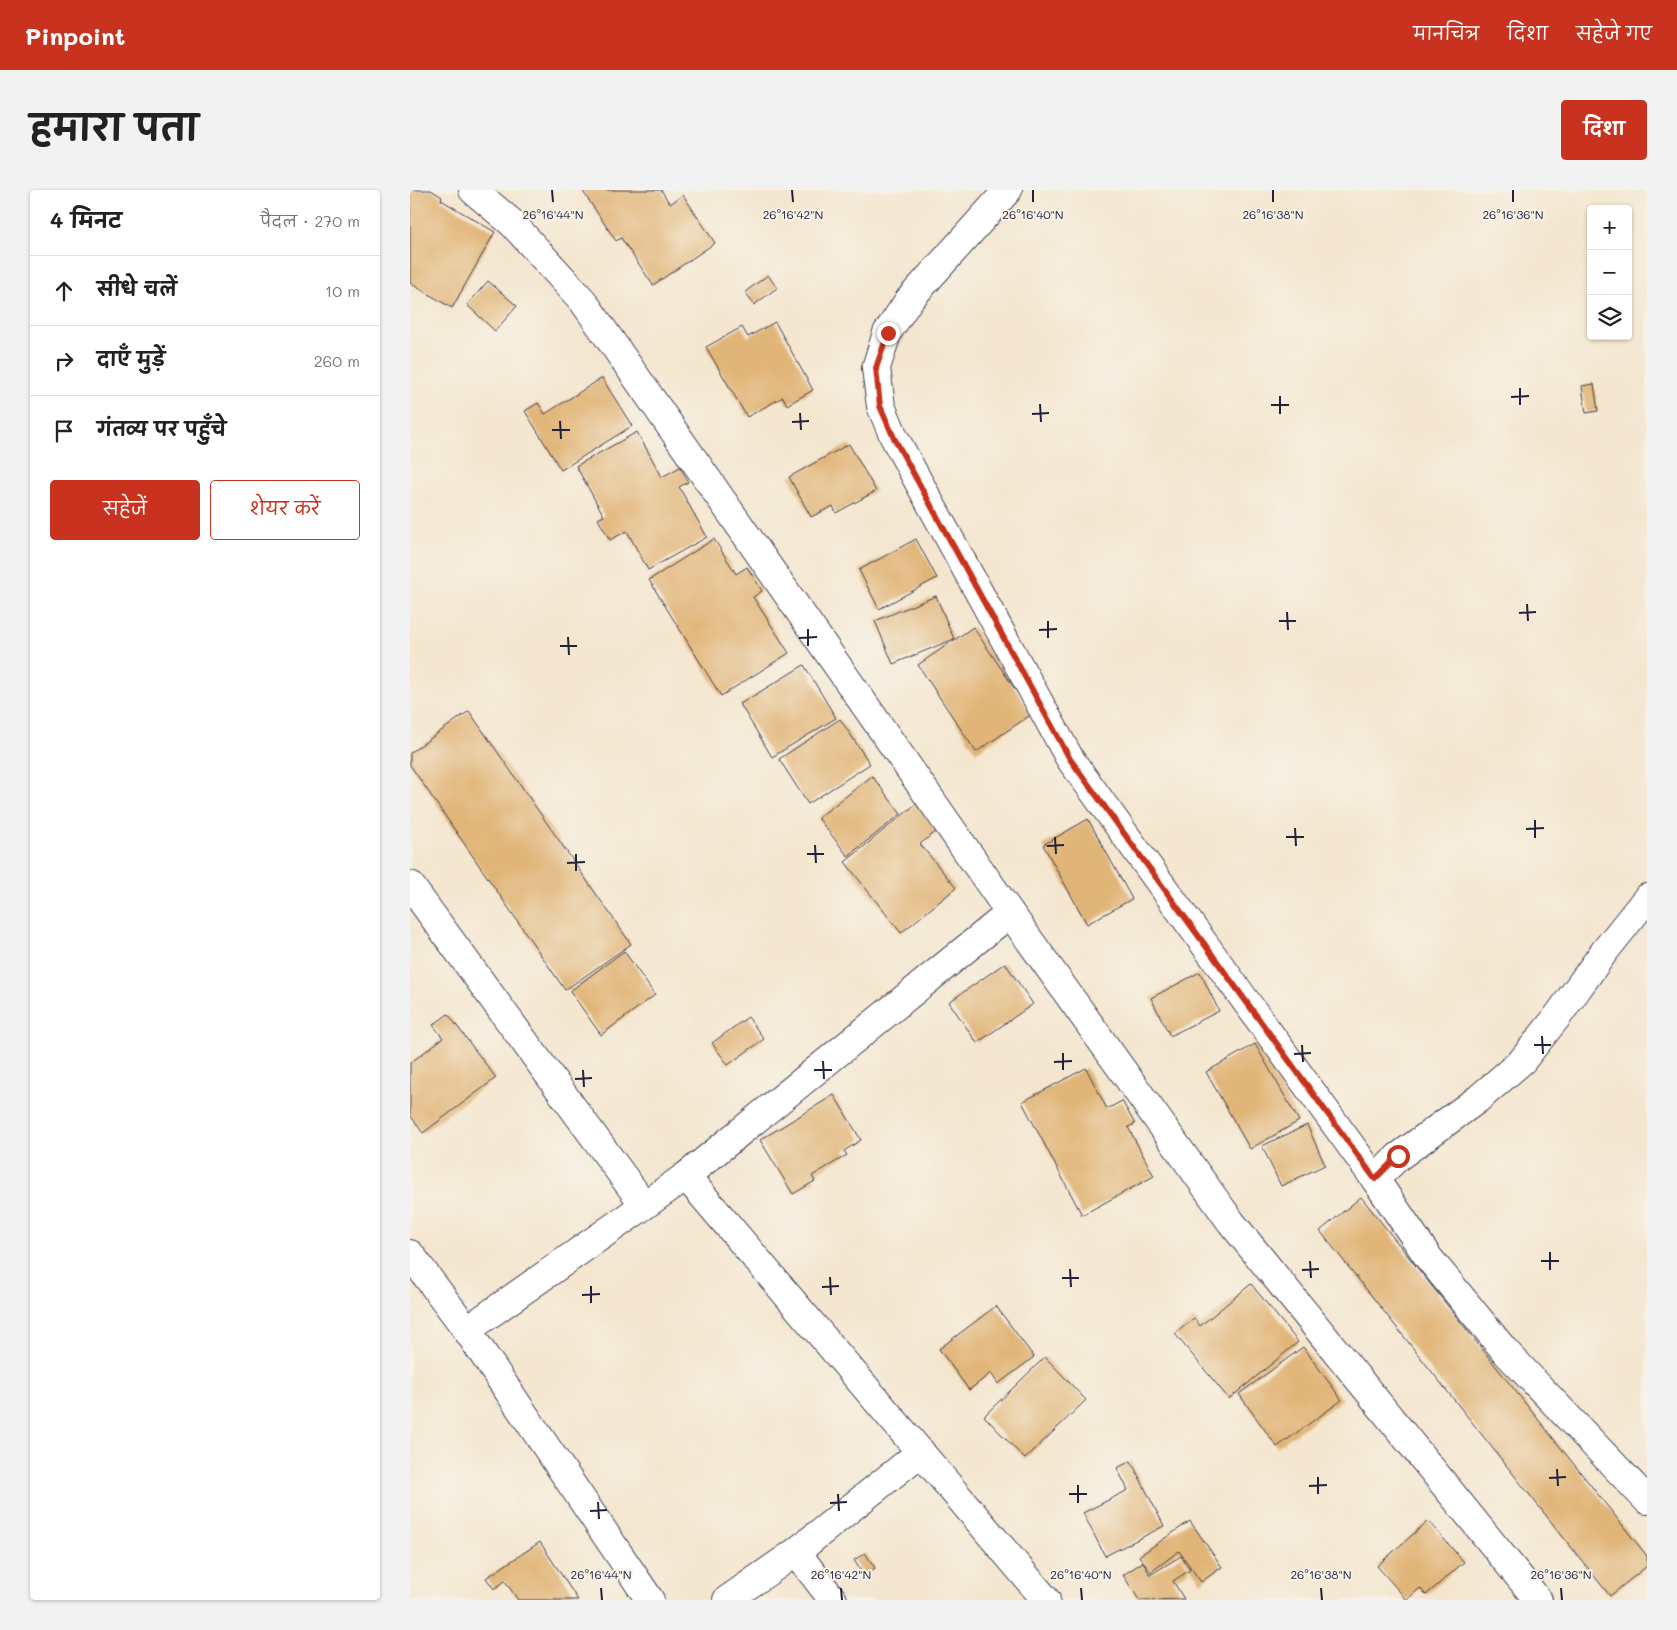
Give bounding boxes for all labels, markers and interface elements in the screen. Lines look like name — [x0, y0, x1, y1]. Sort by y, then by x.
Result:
text: Pinpoint — [25, 20, 126, 51]
text: मानचित्र — [1413, 21, 1479, 45]
text: दिशा — [1507, 21, 1548, 45]
text: सहेजे गए — [1576, 21, 1652, 45]
button: दिशा — [1561, 100, 1647, 160]
text: हमारा पता — [30, 103, 198, 149]
map controls — [1587, 205, 1632, 340]
button: + — [1587, 205, 1632, 250]
text: 4 मिनट — [50, 206, 122, 233]
text: 26°16'44"N — [523, 206, 584, 222]
text: 26°16'42"N — [763, 206, 823, 222]
text: 26°16'40"N — [1002, 206, 1064, 222]
text: 26°16'38"N — [1242, 206, 1304, 222]
text: 26°16'36"N — [1482, 206, 1544, 222]
text: पैदल · 270 m — [260, 210, 360, 231]
button: − — [1587, 250, 1632, 295]
text: सीधे चलें — [97, 276, 177, 301]
icon: ahead — [50, 277, 78, 305]
text: 10 m — [325, 280, 360, 301]
button: layers — [1587, 295, 1632, 340]
route end — [877, 322, 900, 345]
text: दाएँ मुड़ें — [97, 346, 165, 371]
icon: right — [50, 347, 78, 375]
text: 260 m — [314, 350, 360, 371]
text: गंतव्य पर पहुँचे — [97, 416, 226, 441]
icon: arrive — [50, 417, 78, 445]
button: सहेजें — [50, 480, 200, 540]
button: शेयर करें — [210, 480, 360, 540]
route start — [1387, 1145, 1410, 1168]
text: 26°16'44"N — [571, 1566, 632, 1582]
text: 26°16'42"N — [811, 1566, 871, 1582]
text: 26°16'40"N — [1050, 1566, 1112, 1582]
text: 26°16'38"N — [1290, 1566, 1352, 1582]
text: 26°16'36"N — [1530, 1566, 1592, 1582]

